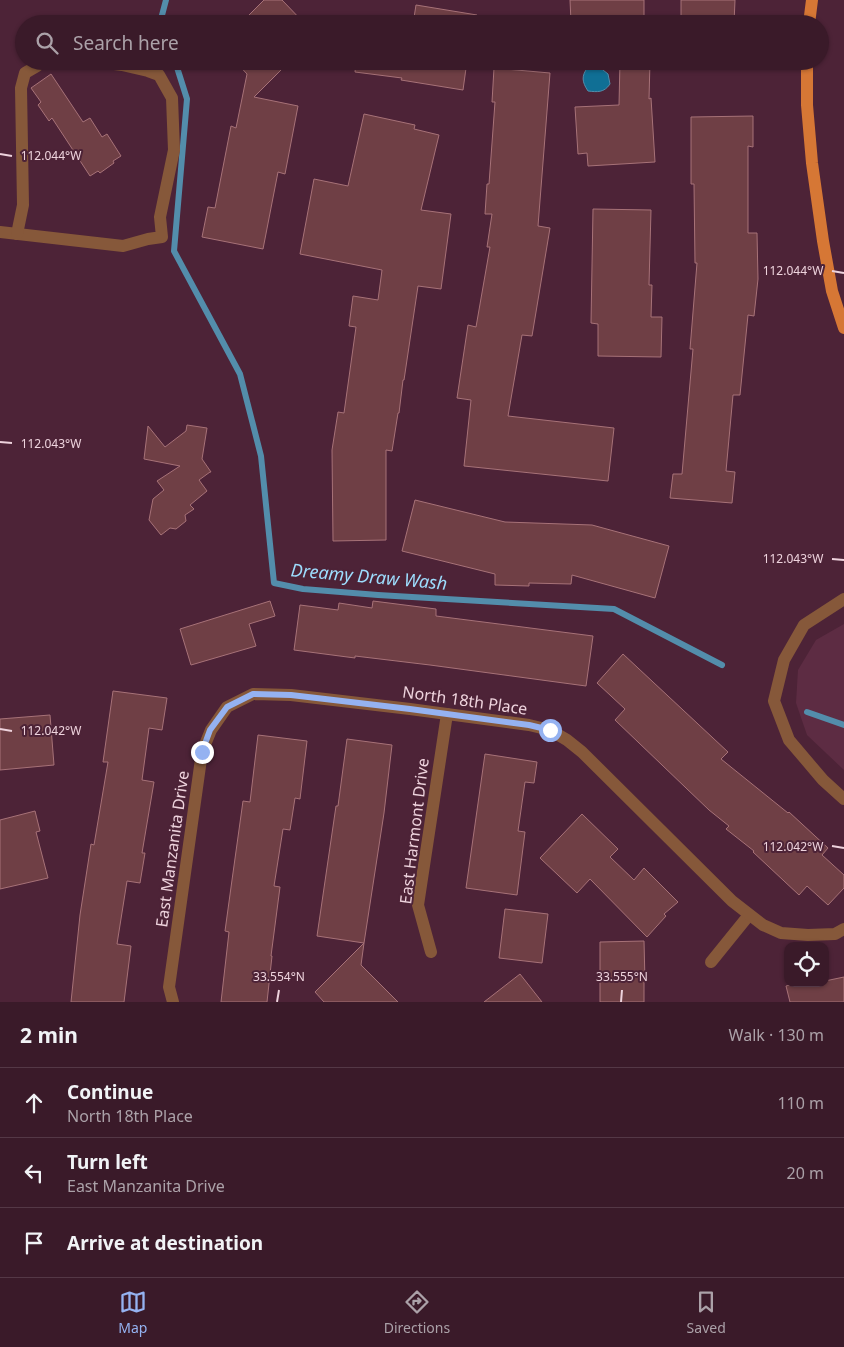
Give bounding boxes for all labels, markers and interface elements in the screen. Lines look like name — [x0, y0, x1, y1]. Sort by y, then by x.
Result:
search box — [15, 15, 829, 70]
icon: search — [33, 29, 61, 57]
text: Search here — [73, 30, 179, 56]
text: 112.044°W — [21, 147, 81, 164]
text: 112.044°W — [763, 262, 823, 279]
text: 112.043°W — [21, 435, 81, 452]
text: 112.043°W — [763, 550, 823, 567]
water label: Dreamy Draw Wash — [290, 557, 448, 595]
street label: North 18th Place — [401, 680, 529, 720]
route start — [539, 719, 562, 742]
text: 112.042°W — [21, 722, 81, 739]
route end — [191, 741, 214, 764]
street label: East Harmont Drive — [394, 757, 434, 905]
street label: East Manzanita Drive — [150, 769, 194, 929]
text: 112.042°W — [763, 838, 823, 855]
map controls — [784, 942, 829, 987]
button: locate — [784, 942, 829, 987]
text: 33.554°N — [253, 968, 305, 985]
text: 33.555°N — [596, 968, 648, 985]
text: 2 min — [20, 1021, 78, 1049]
text: Walk · 130 m — [729, 1024, 824, 1046]
text: Continue — [67, 1079, 153, 1105]
icon: ahead — [20, 1089, 48, 1117]
text: 110 m — [777, 1092, 824, 1114]
text: North 18th Place — [67, 1105, 193, 1127]
text: Turn left — [67, 1149, 148, 1175]
icon: left — [20, 1159, 48, 1187]
text: 20 m — [787, 1162, 824, 1184]
text: East Manzanita Drive — [67, 1175, 225, 1197]
icon: arrive — [20, 1229, 48, 1257]
text: Arrive at destination — [67, 1230, 263, 1256]
tab: Map — [118, 1288, 147, 1337]
tab: Directions — [384, 1288, 450, 1337]
tab: Saved — [687, 1288, 726, 1337]

